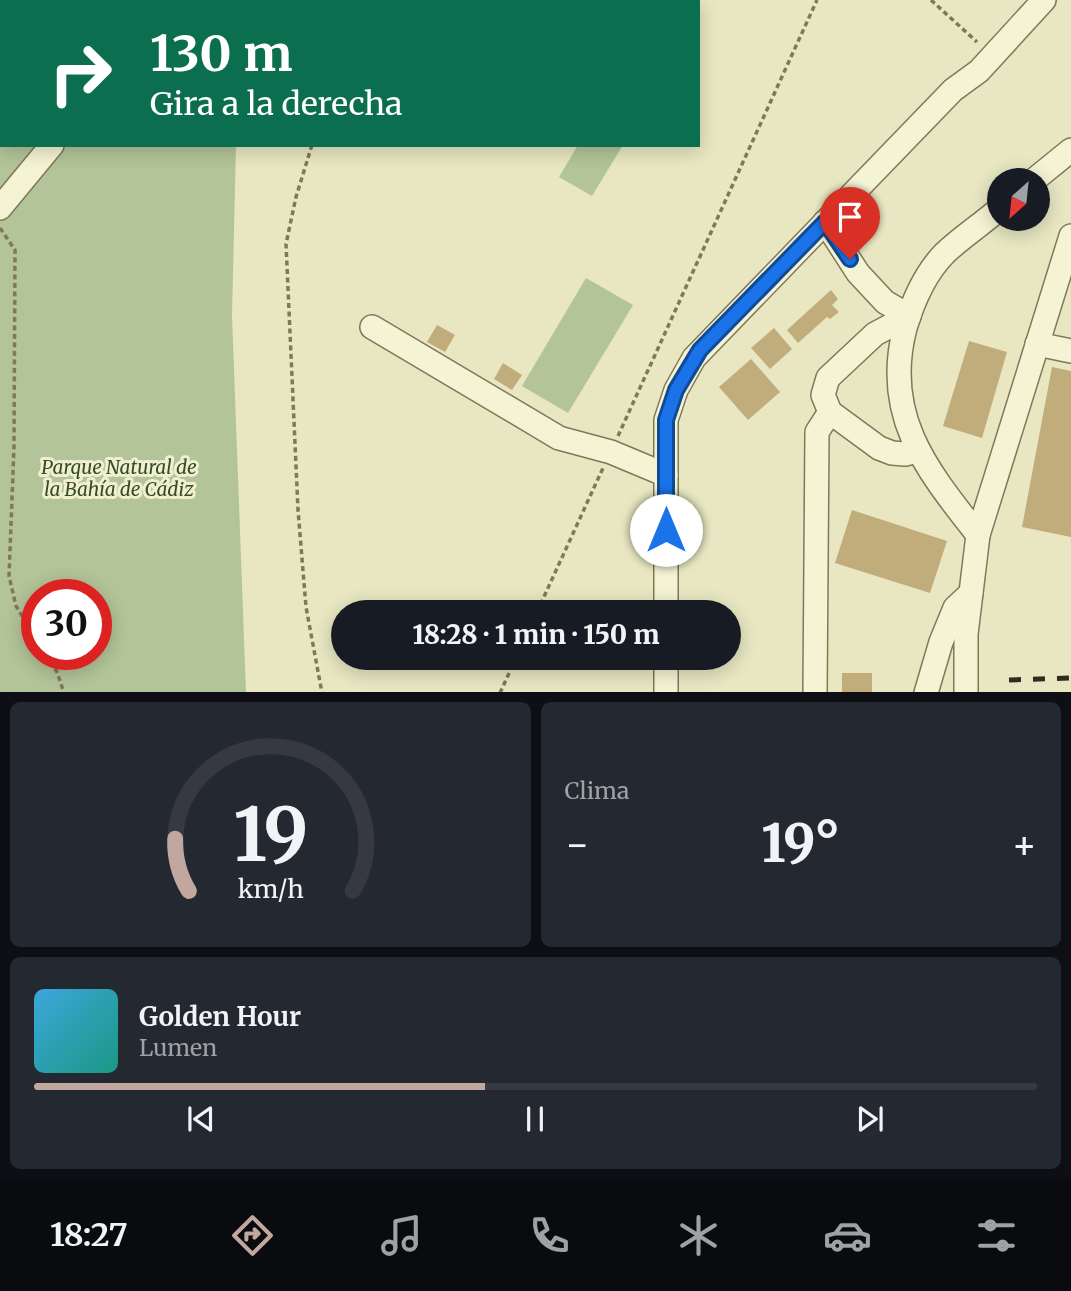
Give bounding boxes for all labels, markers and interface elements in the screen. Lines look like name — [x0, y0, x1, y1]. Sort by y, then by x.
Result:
text: 130 m — [150, 23, 293, 84]
icon: right — [35, 28, 126, 119]
text: Gira a la derecha — [150, 84, 403, 124]
north arrow — [987, 168, 1050, 231]
map controls — [987, 168, 1050, 231]
pin — [820, 187, 880, 259]
icon: arrive — [831, 198, 869, 236]
park label: Parque Natural de la Bahía de Cádiz — [41, 455, 197, 501]
position arrow — [629, 493, 703, 567]
speed limit sign: 30 — [21, 579, 112, 670]
text: 18:28 · 1 min · 150 m — [413, 618, 659, 651]
text: Clima — [565, 776, 629, 805]
text: 19 — [233, 789, 308, 881]
text: 19° — [761, 811, 840, 876]
text: − — [565, 821, 590, 868]
text: + — [1012, 821, 1037, 868]
text: km/h — [237, 872, 303, 904]
text: Golden Hour — [139, 1000, 301, 1033]
text: Lumen — [139, 1033, 217, 1062]
icon: previous — [182, 1100, 220, 1138]
icon: pause — [516, 1100, 554, 1138]
icon: next — [851, 1100, 889, 1138]
icon: directions — [228, 1211, 277, 1260]
icon: music — [377, 1211, 426, 1260]
icon: phone — [525, 1211, 574, 1260]
icon: climate — [674, 1211, 723, 1260]
icon: car — [823, 1211, 872, 1260]
icon: filters — [972, 1211, 1021, 1260]
text: 18:27 — [50, 1215, 128, 1255]

